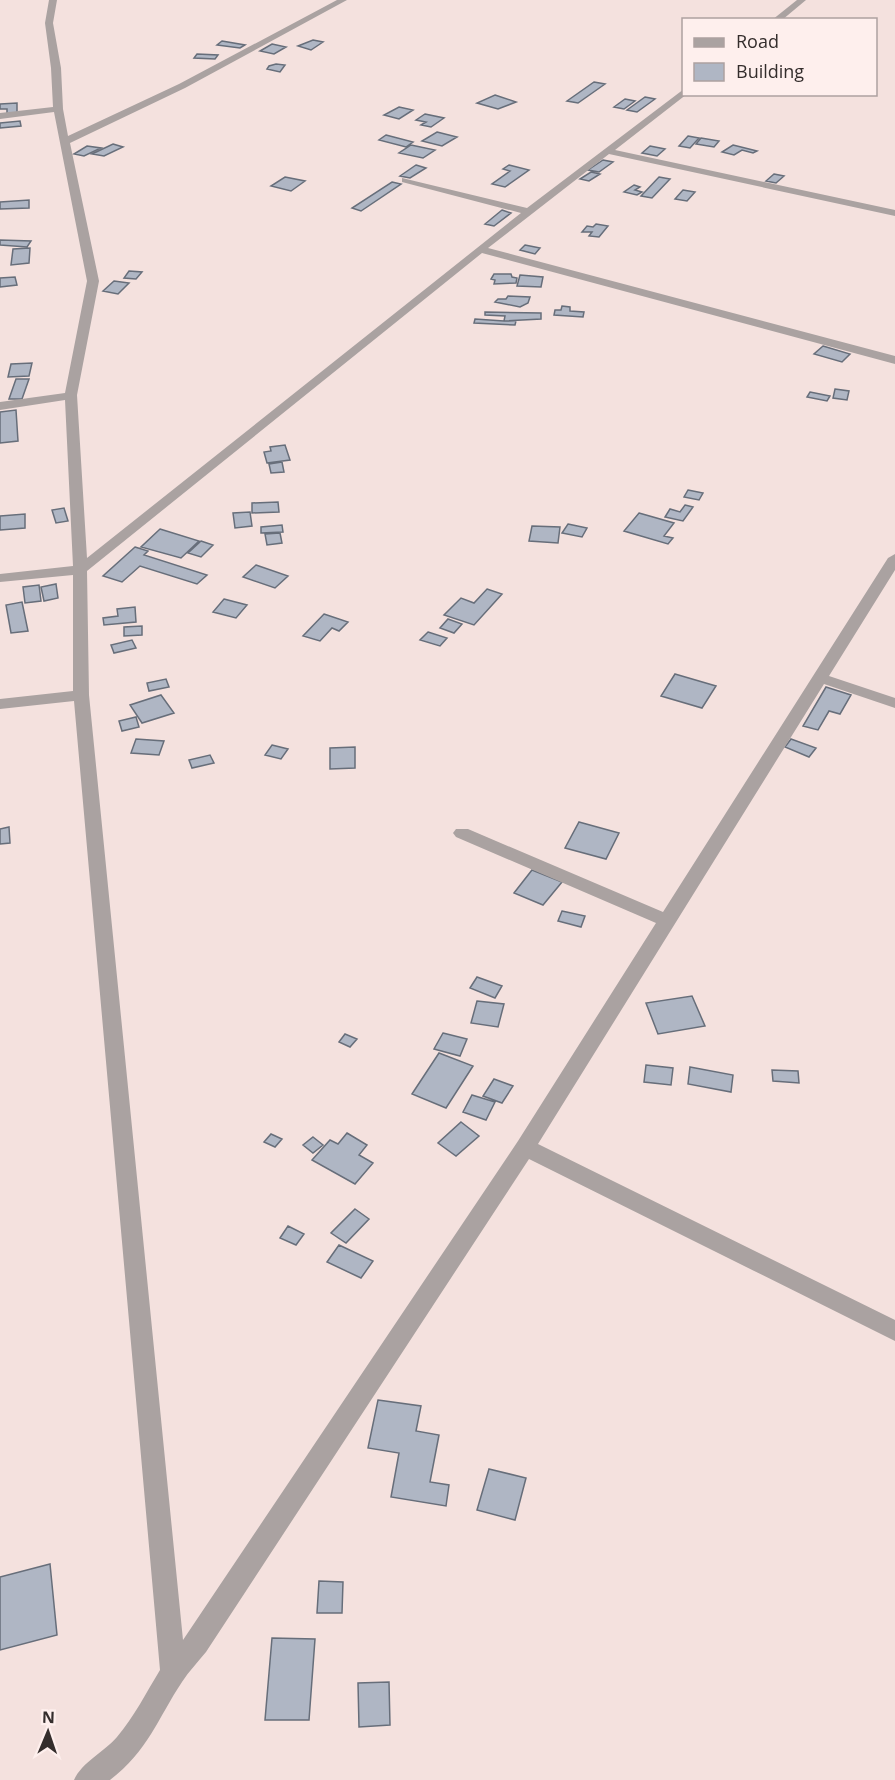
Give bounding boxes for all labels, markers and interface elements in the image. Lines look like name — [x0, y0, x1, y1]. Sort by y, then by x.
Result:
legend — [682, 18, 877, 96]
text: Road — [736, 29, 779, 53]
text: Building — [736, 59, 804, 83]
north arrow — [18, 1702, 78, 1762]
text: N — [42, 1706, 55, 1728]

